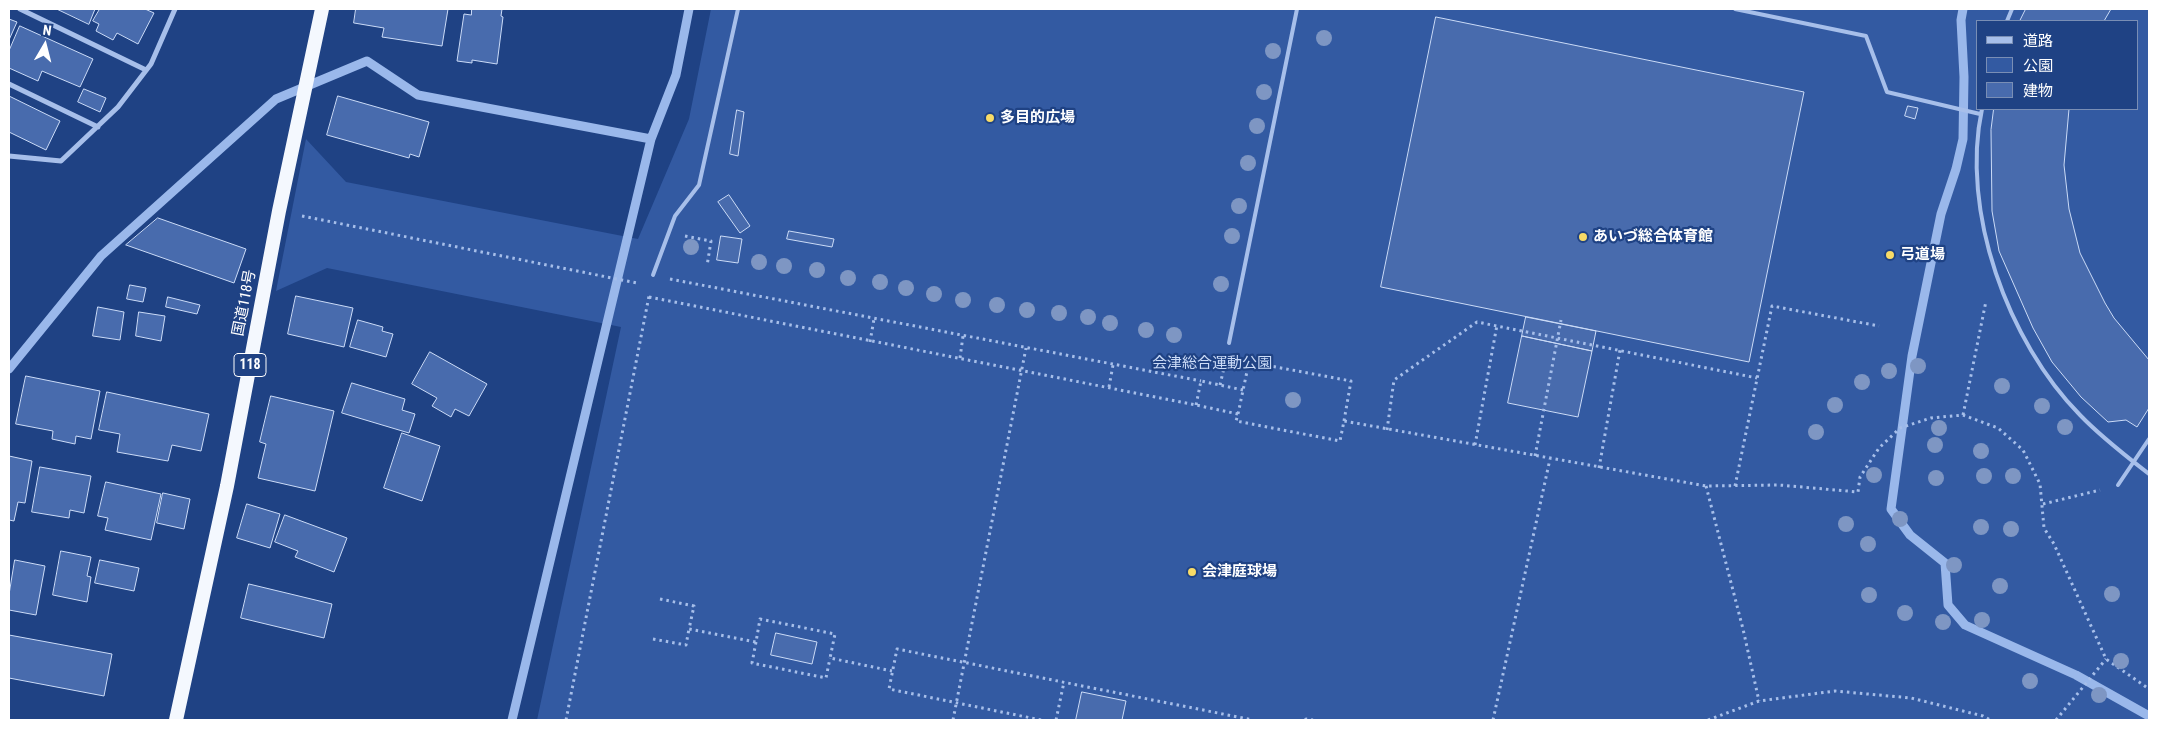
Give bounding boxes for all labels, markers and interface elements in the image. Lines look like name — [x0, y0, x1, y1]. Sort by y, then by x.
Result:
north arrow — [20, 20, 70, 70]
legend — [1976, 20, 2138, 110]
text: N — [42, 22, 52, 39]
text: 道路 — [2023, 32, 2053, 50]
text: 公園 — [2023, 57, 2053, 75]
text: 建物 — [2023, 82, 2053, 100]
place label: 多目的広場 — [1000, 109, 1075, 127]
marker: 多目的広場 — [984, 112, 996, 124]
place label: あいづ総合体育館 — [1593, 228, 1713, 246]
marker: あいづ総合体育館 — [1577, 231, 1589, 243]
place label: 弓道場 — [1900, 246, 1945, 264]
marker: 弓道場 — [1884, 249, 1896, 261]
street label: 国道118号 — [230, 268, 260, 338]
road number: 118 — [234, 354, 266, 376]
park label: 会津総合運動公園 — [1152, 355, 1272, 373]
place label: 会津庭球場 — [1202, 563, 1277, 581]
marker: 会津庭球場 — [1186, 566, 1198, 578]

